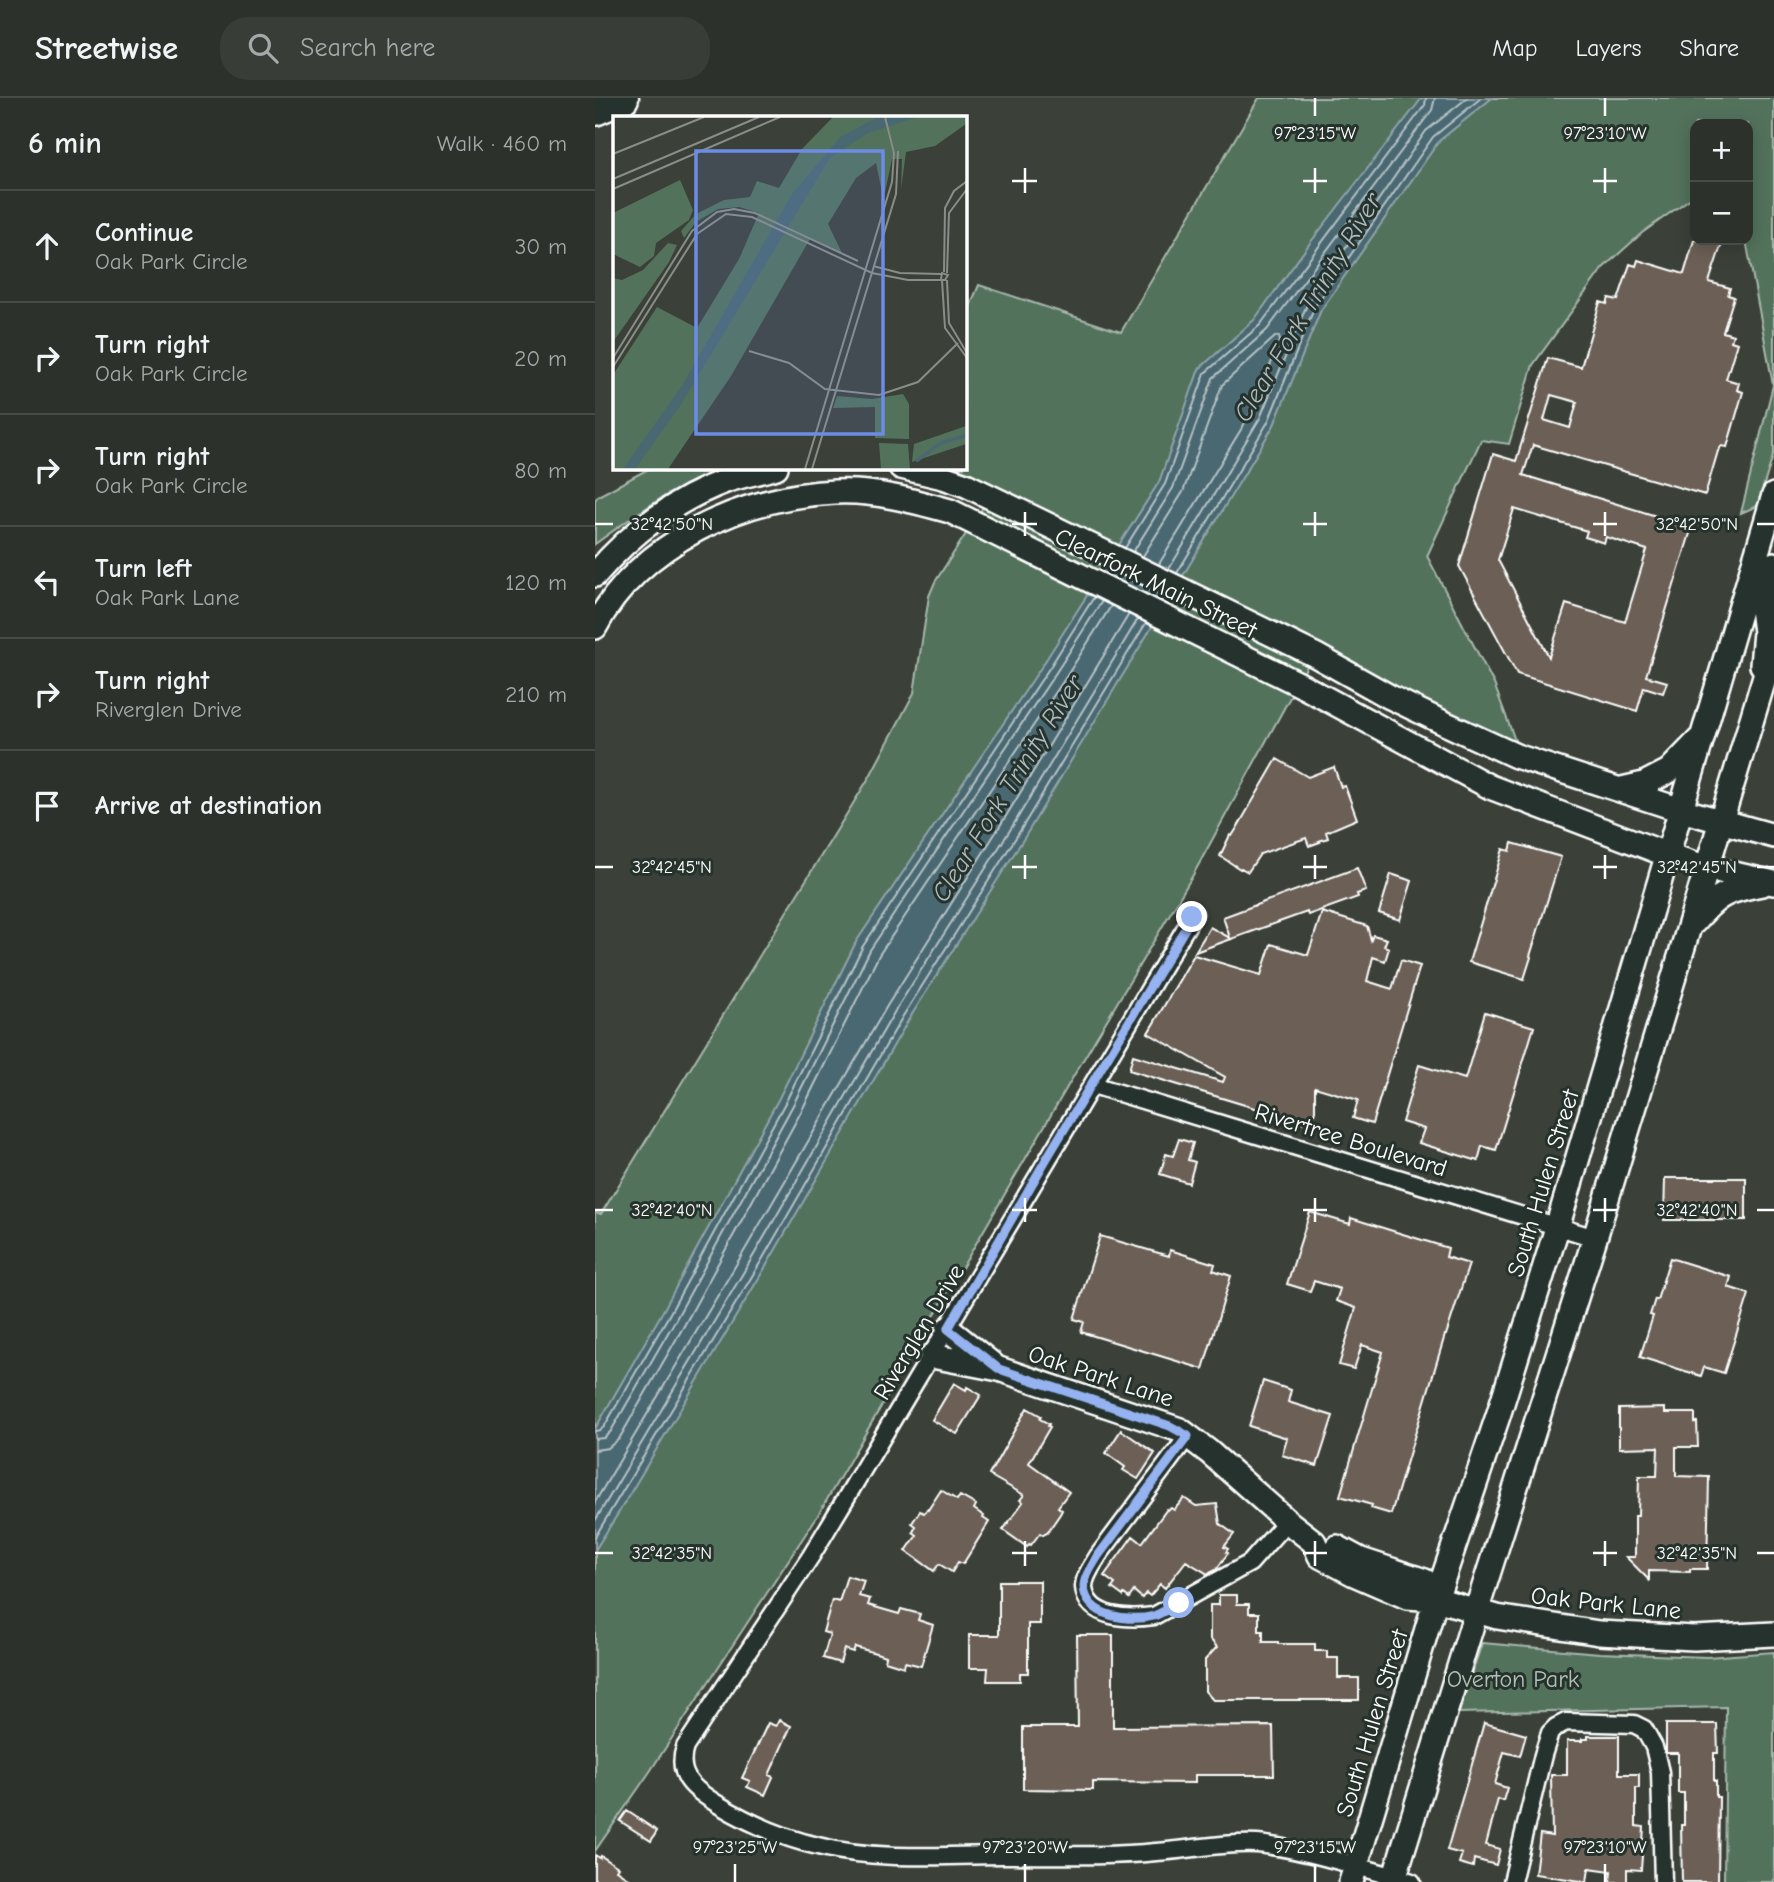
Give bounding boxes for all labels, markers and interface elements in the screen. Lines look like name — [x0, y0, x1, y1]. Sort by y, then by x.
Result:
search box — [220, 17, 710, 80]
text: Streetwise — [35, 29, 178, 67]
icon: search — [244, 29, 282, 67]
text: Search here — [300, 33, 435, 63]
text: Map — [1492, 34, 1538, 62]
text: Layers — [1576, 34, 1641, 62]
text: Share — [1679, 34, 1739, 62]
inset map — [613, 116, 966, 469]
map controls — [1690, 119, 1753, 245]
button: + — [1690, 119, 1753, 182]
text: 97°23'15"W — [1274, 123, 1356, 144]
text: 97°23'10"W — [1563, 123, 1647, 144]
text: 6 min — [28, 126, 102, 161]
text: Walk · 460 m — [437, 130, 567, 157]
button: − — [1690, 182, 1753, 245]
water label: Clear Fork Trinity River — [1228, 186, 1389, 427]
text: Continue — [95, 218, 193, 248]
icon: ahead — [28, 227, 66, 265]
text: 30 m — [515, 233, 567, 260]
text: Oak Park Circle — [95, 248, 248, 275]
text: Turn right — [95, 330, 209, 360]
icon: right — [28, 339, 66, 377]
text: 20 m — [514, 345, 567, 372]
text: Oak Park Circle — [95, 360, 248, 387]
text: Turn right — [95, 442, 209, 472]
icon: right — [28, 451, 66, 489]
text: 80 m — [514, 457, 567, 484]
text: Oak Park Circle — [95, 472, 248, 499]
text: 32°42'50"N — [631, 514, 713, 535]
text: 32°42'50"N — [1656, 514, 1738, 535]
street label: Clearfork Main Street — [1050, 522, 1263, 645]
text: Turn left — [95, 554, 192, 584]
icon: left — [28, 563, 66, 601]
text: 120 m — [505, 569, 567, 596]
text: Oak Park Lane — [95, 584, 239, 611]
text: Turn right — [95, 666, 209, 696]
water label: Clear Fork Trinity River — [926, 668, 1091, 907]
icon: right — [28, 675, 66, 713]
text: 210 m — [505, 681, 567, 708]
text: Riverglen Drive — [95, 696, 242, 723]
icon: arrive — [28, 787, 66, 825]
text: Arrive at destination — [95, 791, 322, 821]
text: 32°42'45"N — [632, 857, 712, 878]
text: 32°42'45"N — [1657, 857, 1737, 878]
route end — [1176, 901, 1207, 932]
street label: South Hulen Street — [1501, 1085, 1585, 1280]
street label: Rivertree Boulevard — [1252, 1097, 1450, 1183]
text: 32°42'40"N — [631, 1200, 713, 1221]
text: 32°42'40"N — [1656, 1200, 1738, 1221]
street label: Riverglen Drive — [868, 1259, 970, 1405]
street label: Oak Park Lane — [1025, 1339, 1177, 1413]
text: 32°42'35"N — [632, 1543, 712, 1564]
text: 32°42'35"N — [1657, 1543, 1737, 1564]
street label: Oak Park Lane — [1530, 1581, 1682, 1625]
route start — [1163, 1587, 1194, 1618]
street label: South Hulen Street — [1330, 1625, 1414, 1820]
park label: Overton Park — [1447, 1665, 1580, 1693]
text: 97°23'25"W — [693, 1837, 778, 1858]
text: 97°23'20"W — [982, 1837, 1068, 1858]
text: 97°23'15"W — [1274, 1837, 1356, 1858]
text: 97°23'10"W — [1563, 1837, 1647, 1858]

